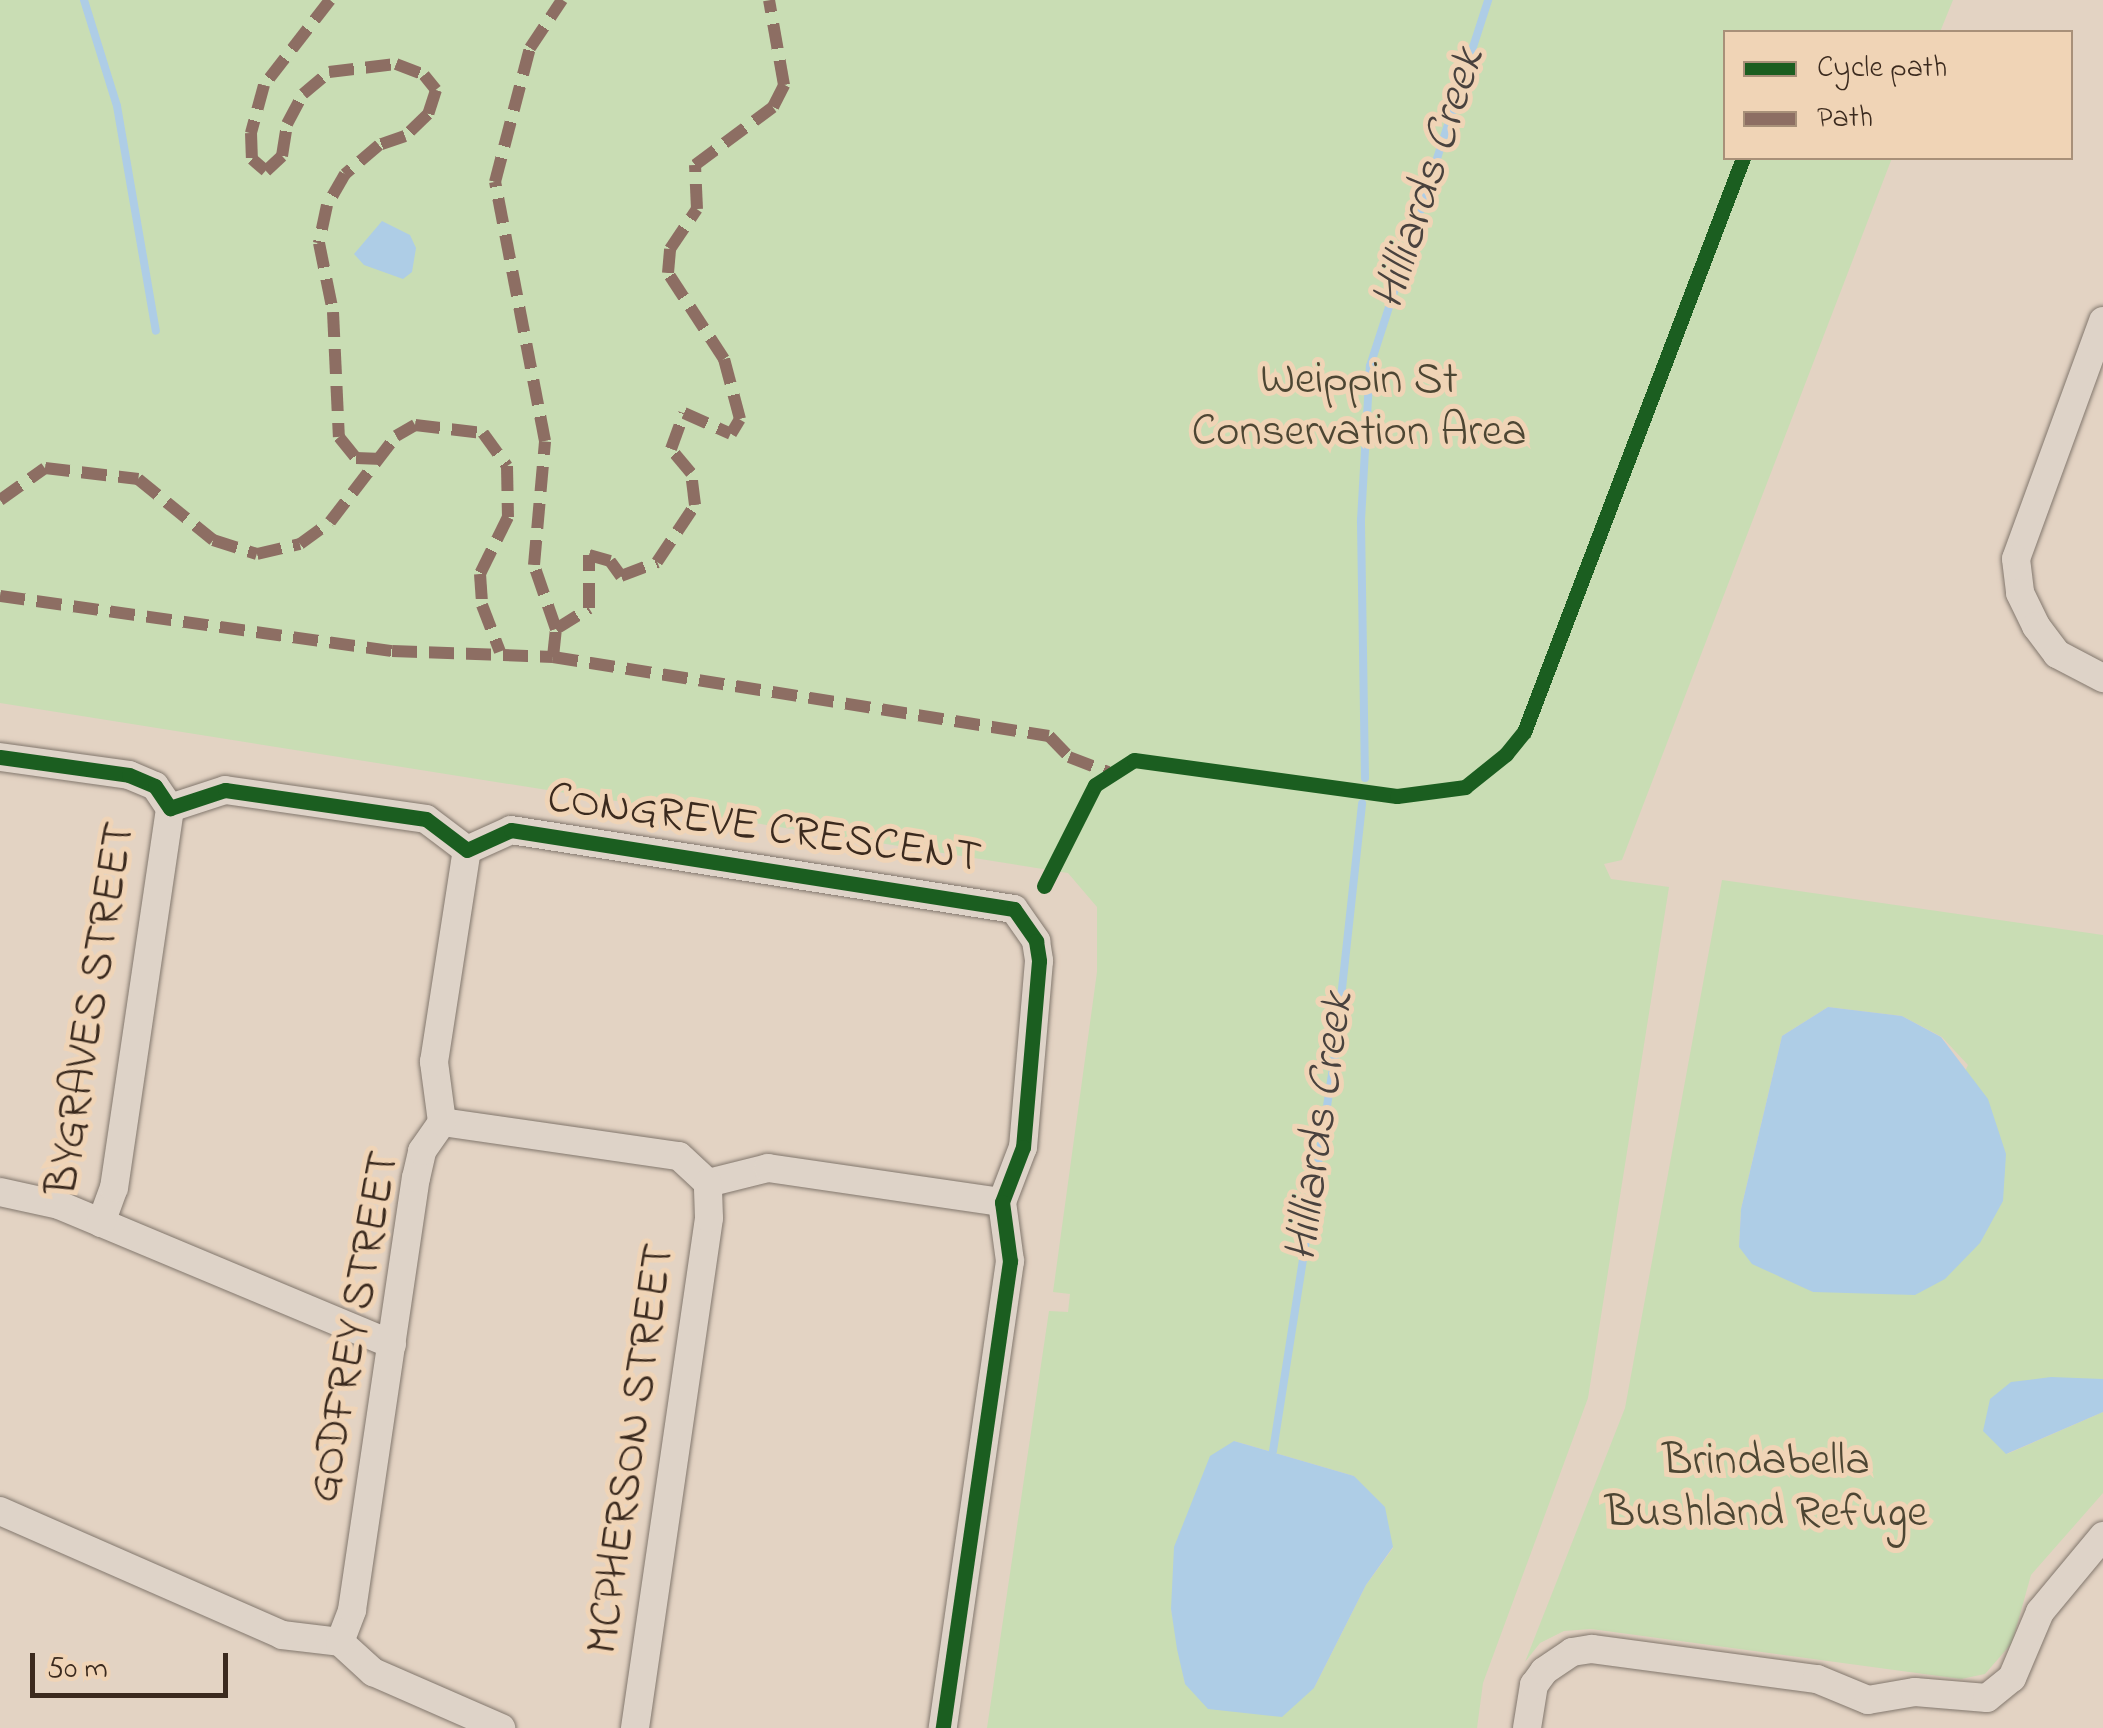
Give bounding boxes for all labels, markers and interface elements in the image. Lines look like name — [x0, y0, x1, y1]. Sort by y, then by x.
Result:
legend — [1723, 30, 2073, 160]
water label: Hilliards Creek — [1361, 41, 1499, 317]
text: Cycle path — [1817, 47, 1947, 91]
text: Path — [1817, 97, 1873, 141]
park label: Weippin St Conservation Area — [1191, 355, 1527, 461]
street label: CONGREVE CRESCENT — [544, 773, 984, 887]
street label: BYGRAVES STREET — [37, 819, 149, 1199]
water label: Hilliards Creek — [1274, 989, 1368, 1265]
street label: GODFREY STREET — [299, 1147, 413, 1507]
street label: MCPHERSON STREET — [577, 1240, 689, 1658]
park label: Brindabella Bushland Refuge — [1605, 1436, 1927, 1542]
scale bar — [35, 1633, 232, 1695]
text: 50 m — [47, 1648, 108, 1692]

